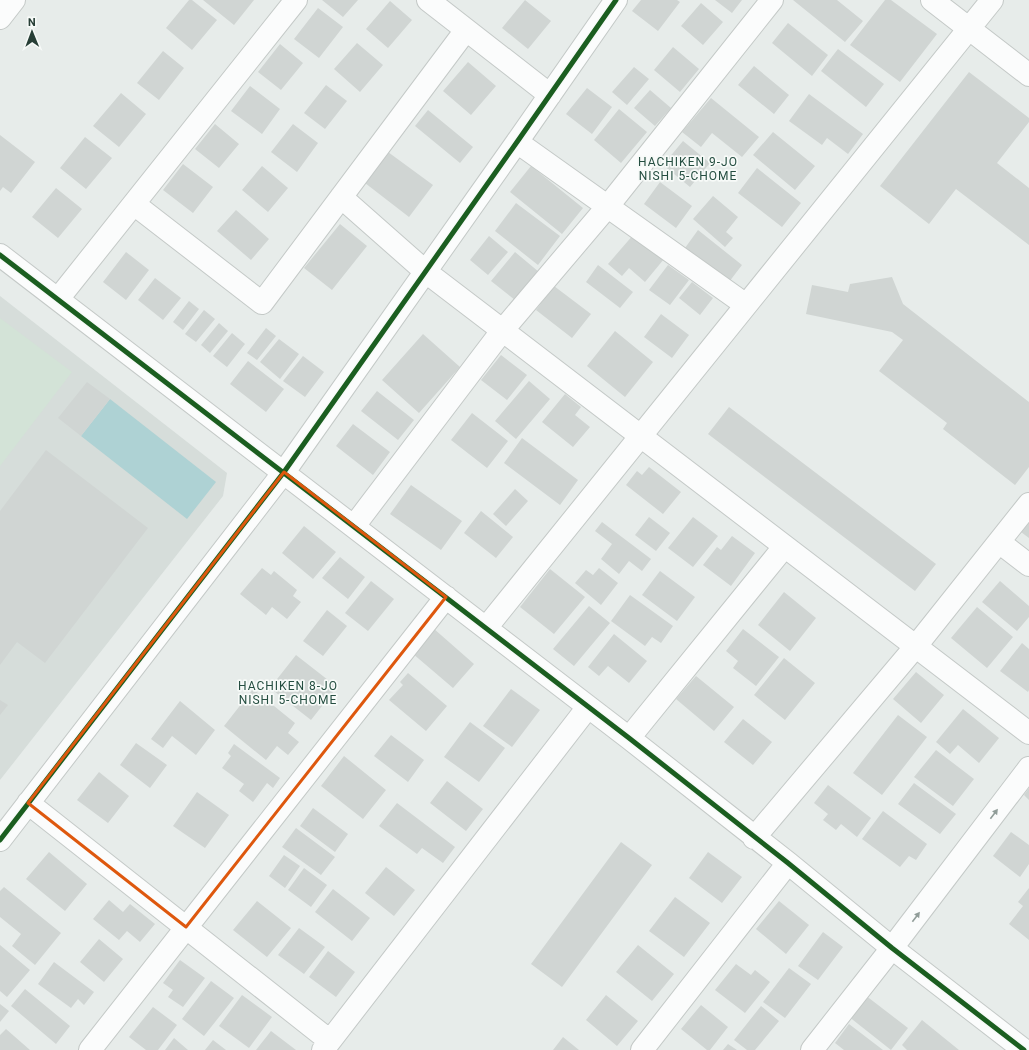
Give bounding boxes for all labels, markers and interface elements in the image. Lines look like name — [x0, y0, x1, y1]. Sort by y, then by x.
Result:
north arrow — [12, 12, 52, 52]
text: N — [28, 16, 36, 29]
district label: HACHIKEN 9-JO NISHI 5-CHOME — [638, 155, 738, 183]
district label: HACHIKEN 8-JO NISHI 5-CHOME — [238, 679, 338, 707]
one-way arrow — [990, 808, 999, 819]
one-way arrow — [912, 912, 920, 923]

